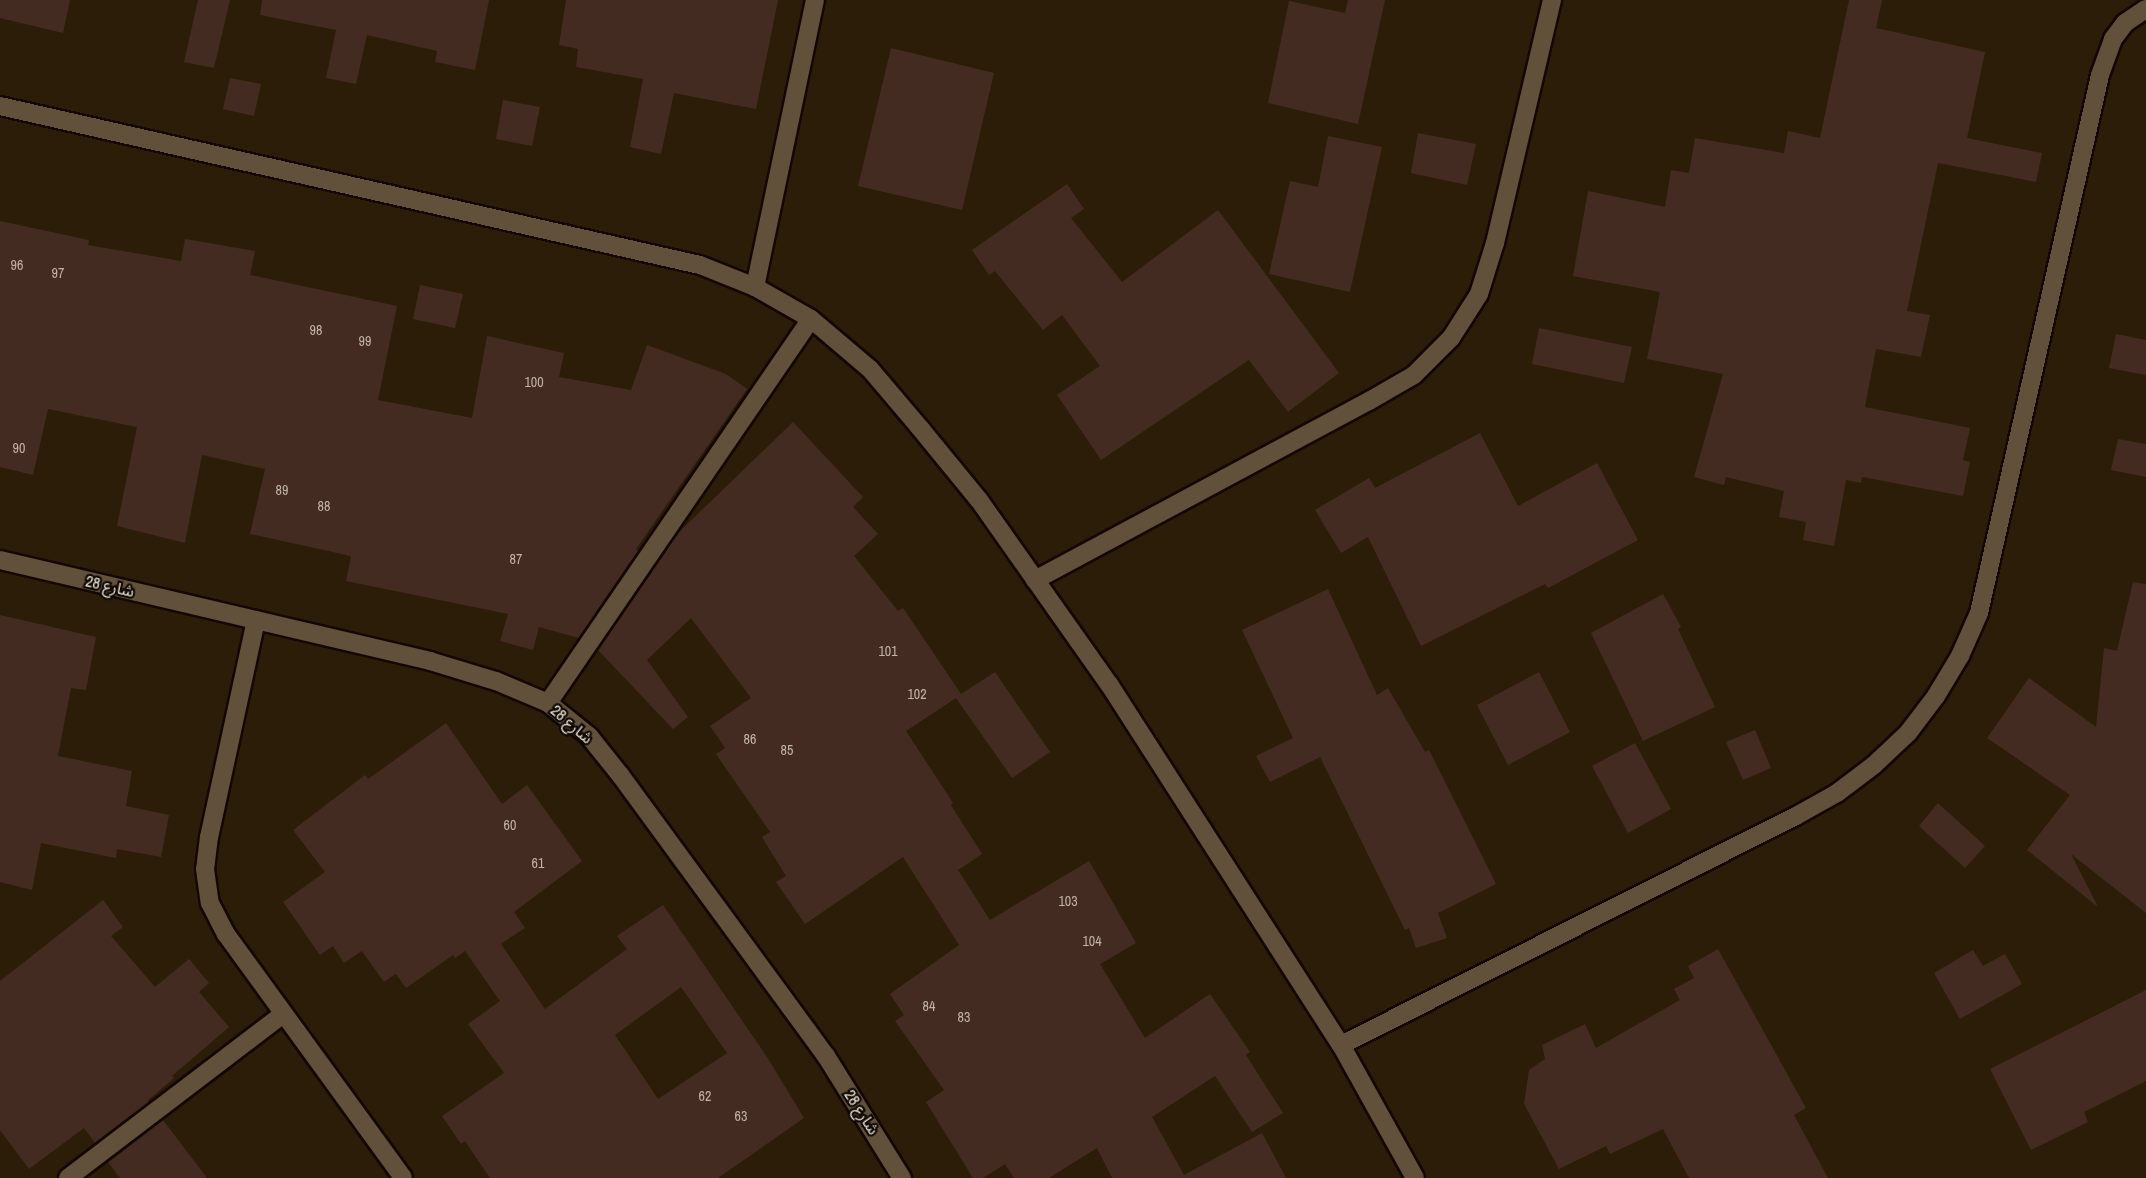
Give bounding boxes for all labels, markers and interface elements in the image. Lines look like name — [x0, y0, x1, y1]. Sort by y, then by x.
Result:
house number: 96 — [11, 257, 23, 273]
house number: 97 — [52, 265, 64, 281]
house number: 98 — [310, 322, 322, 338]
house number: 99 — [359, 333, 371, 349]
house number: 100 — [524, 374, 544, 390]
house number: 90 — [13, 440, 25, 456]
house number: 89 — [276, 482, 288, 498]
house number: 88 — [318, 498, 330, 514]
house number: 87 — [510, 551, 522, 567]
street label: شارع 28 — [84, 571, 136, 601]
house number: 101 — [878, 643, 898, 659]
house number: 102 — [907, 686, 927, 702]
street label: شارع 28 — [547, 701, 597, 747]
house number: 86 — [744, 731, 756, 747]
house number: 85 — [781, 742, 793, 758]
house number: 60 — [504, 817, 516, 833]
house number: 61 — [532, 855, 544, 871]
house number: 103 — [1058, 893, 1078, 909]
house number: 104 — [1082, 933, 1102, 949]
house number: 84 — [923, 998, 935, 1014]
house number: 83 — [958, 1009, 970, 1025]
street label: شارع 28 — [840, 1086, 884, 1138]
house number: 62 — [699, 1088, 711, 1104]
house number: 63 — [735, 1108, 747, 1124]

